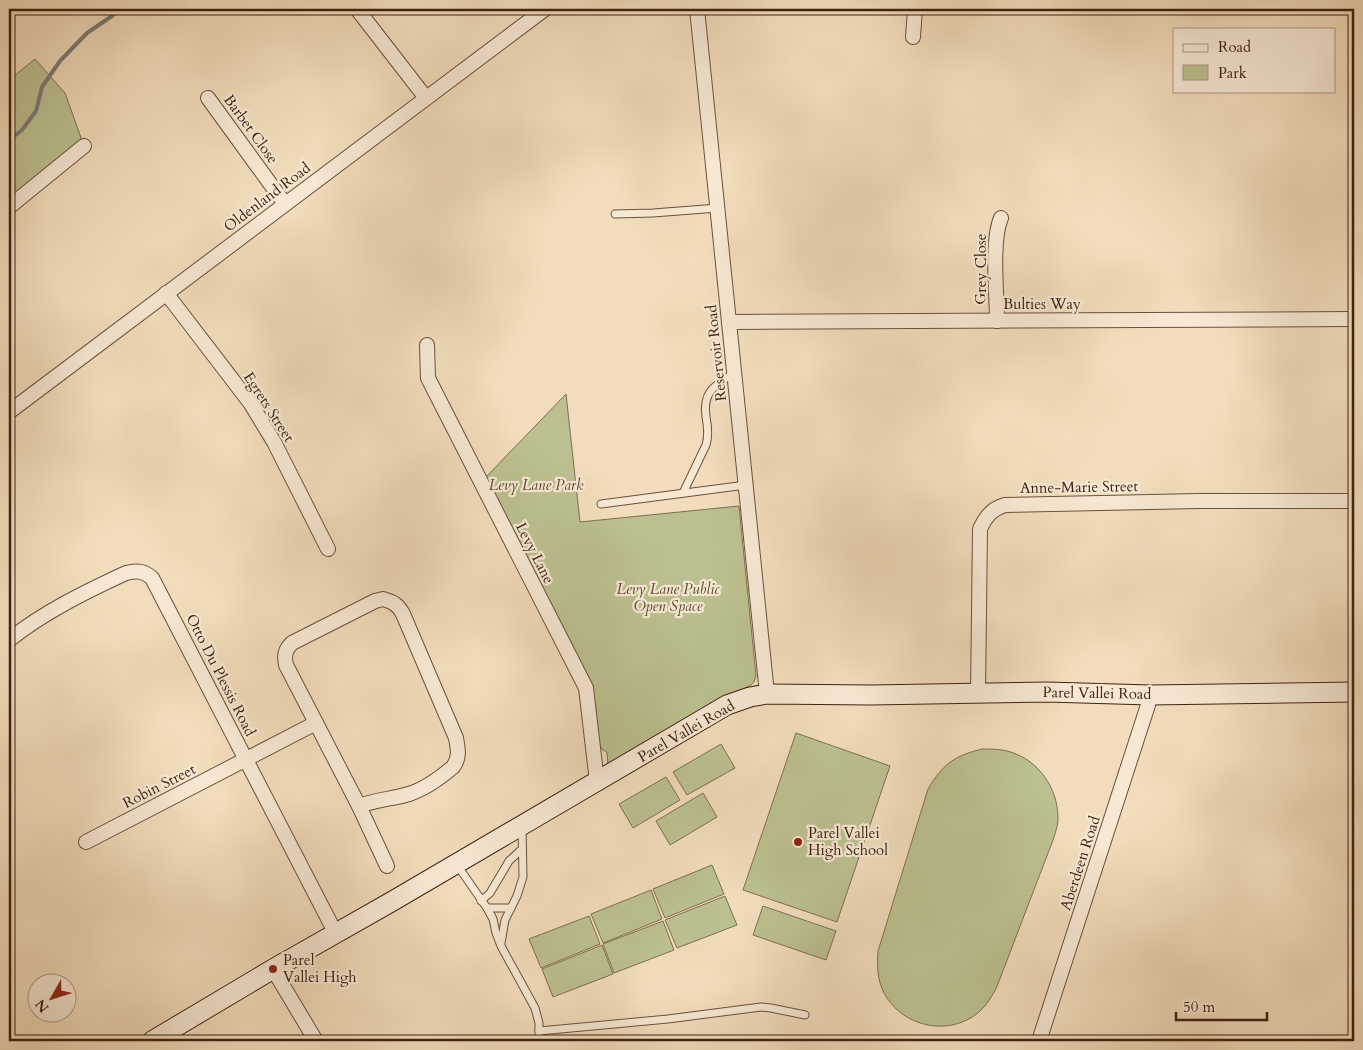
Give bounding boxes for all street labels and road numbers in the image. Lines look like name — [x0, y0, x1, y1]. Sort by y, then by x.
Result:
street label: Barbet Close — [219, 90, 283, 168]
street label: Oldenland Road — [219, 158, 315, 236]
street label: Grey Close — [971, 233, 991, 305]
street label: Bulties Way — [1003, 294, 1081, 314]
street label: Reservoir Road — [701, 304, 731, 402]
street label: Egrets Street — [239, 368, 299, 446]
street label: Anne-Marie Street — [1020, 476, 1139, 498]
street label: Levy Lane — [511, 519, 559, 587]
street label: Otto Du Plessis Road — [181, 610, 261, 740]
street label: Parel Vallei Road — [1043, 682, 1152, 704]
street label: Parel Vallei Road — [634, 695, 738, 767]
street label: Robin Street — [119, 759, 199, 813]
street label: Aberdeen Road — [1055, 813, 1105, 913]

